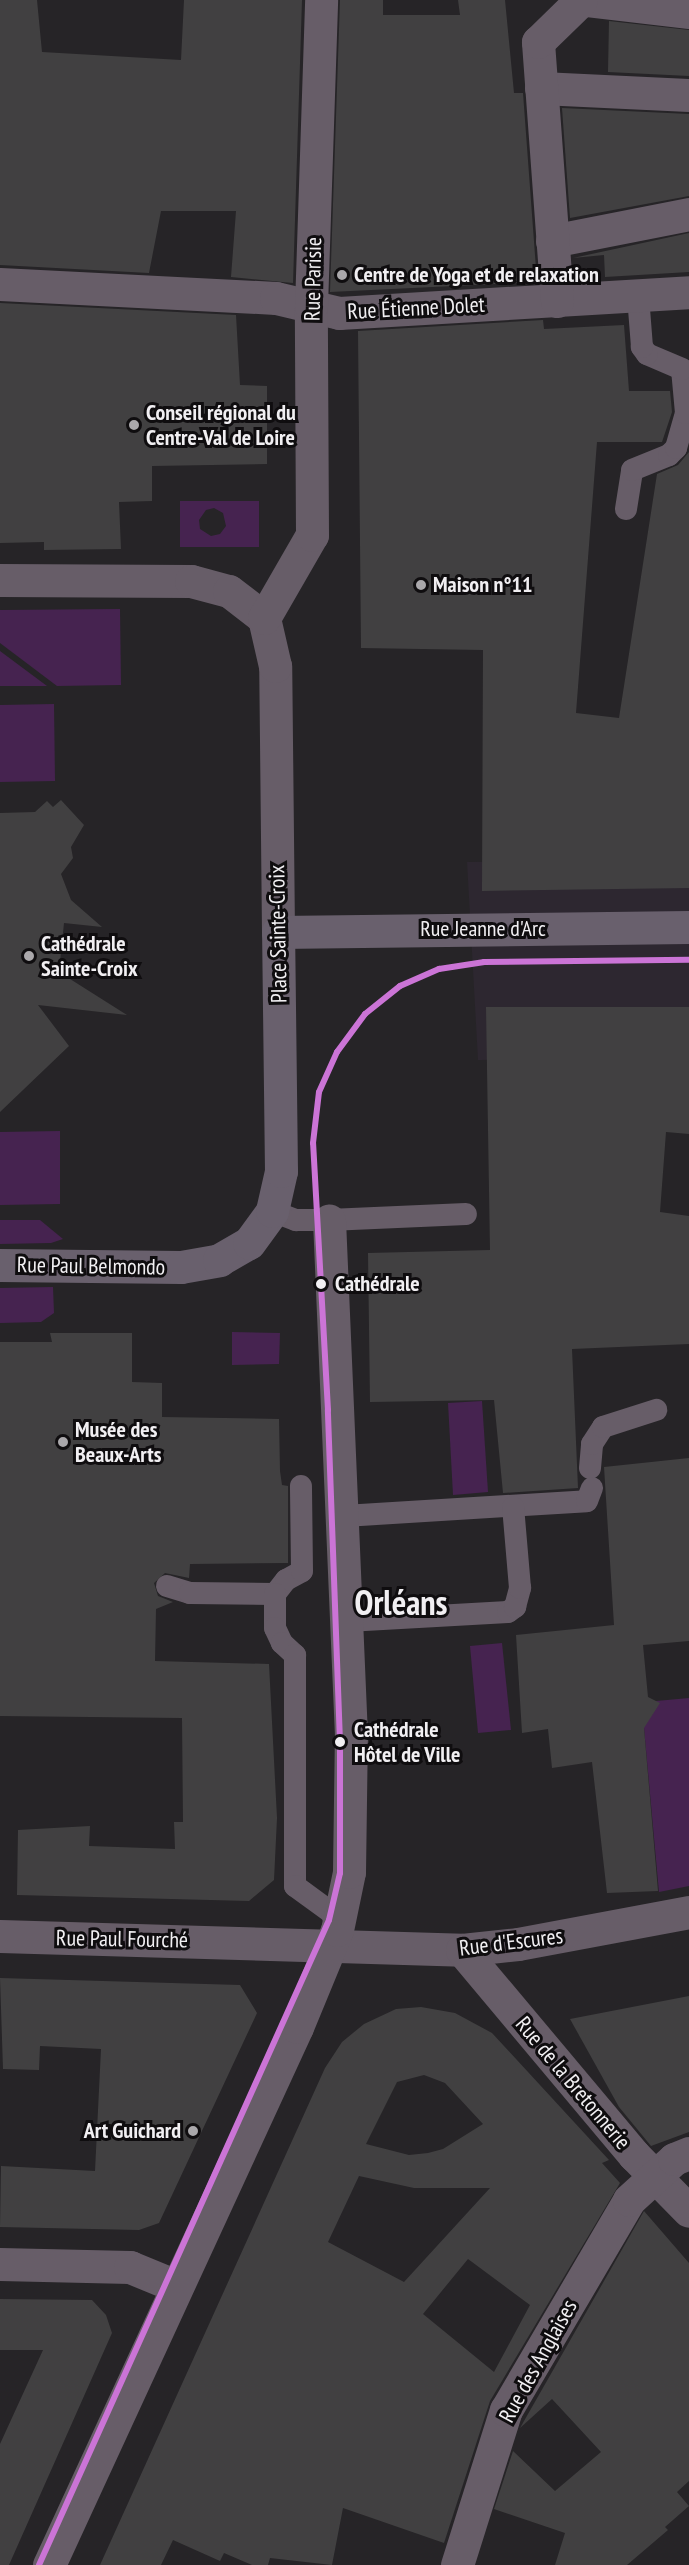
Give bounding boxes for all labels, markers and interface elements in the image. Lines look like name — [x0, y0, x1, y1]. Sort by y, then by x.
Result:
street label: Rue Parisie — [299, 237, 327, 321]
place label: Centre de Yoga et de relaxation — [354, 262, 599, 288]
marker: Centre de Yoga et de relaxation — [335, 268, 349, 282]
street label: Rue Étienne Dolet — [347, 291, 485, 325]
place label: Conseil régional du Centre-Val de Loire — [146, 399, 296, 451]
marker: Conseil régional du Centre-Val de Loire — [127, 418, 141, 432]
place label: Maison n°11 — [433, 572, 532, 598]
marker: Maison n°11 — [414, 578, 428, 592]
street label: Place Sainte-Croix — [264, 865, 292, 1003]
street label: Rue Jeanne d'Arc — [420, 916, 546, 942]
place label: Cathédrale Sainte-Croix — [41, 930, 138, 981]
marker: Cathédrale Sainte-Croix — [22, 949, 36, 963]
street label: Rue Paul Belmondo — [17, 1252, 165, 1280]
place label: Cathédrale — [335, 1271, 420, 1297]
marker: Cathédrale — [312, 1275, 330, 1293]
place label: Musée des Beaux-Arts — [75, 1416, 161, 1468]
marker: Musée des Beaux-Arts — [56, 1435, 70, 1449]
district label: Orléans — [355, 1583, 447, 1623]
place label: Cathédrale Hôtel de Ville — [354, 1716, 461, 1768]
marker: Cathédrale Hôtel de Ville — [331, 1733, 349, 1751]
street label: Rue d'Escures — [458, 1923, 564, 1961]
street label: Rue Paul Fourché — [56, 1925, 188, 1953]
street label: Rue de la Bretonnerie — [510, 2011, 636, 2155]
place label: Art Guichard — [83, 2118, 181, 2144]
marker: Art Guichard — [186, 2124, 200, 2138]
street label: Rue des Anglaises — [493, 2295, 583, 2427]

